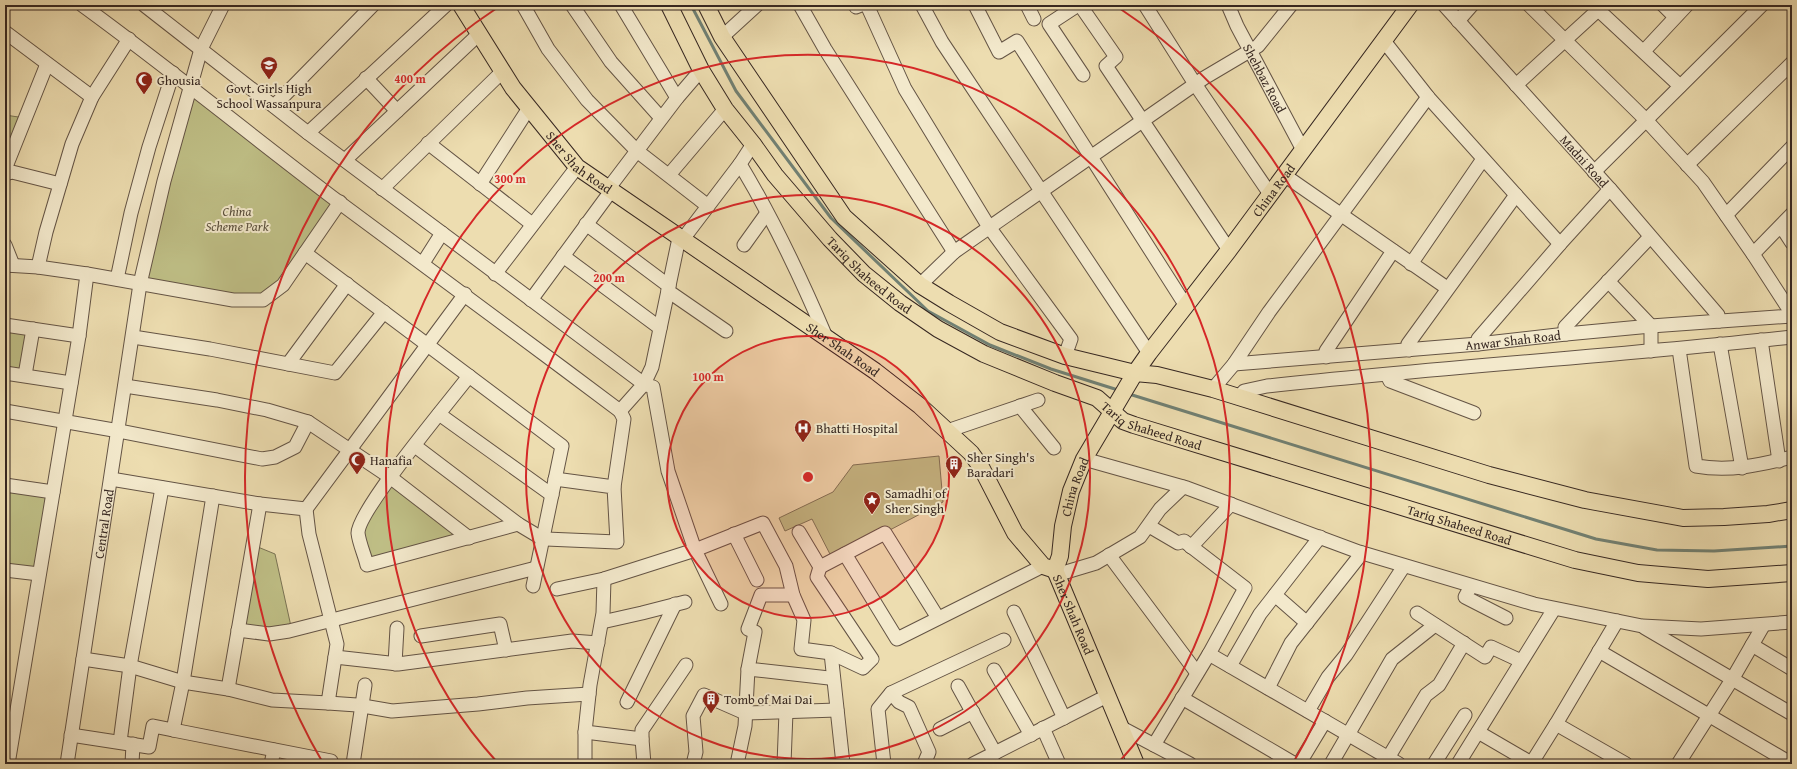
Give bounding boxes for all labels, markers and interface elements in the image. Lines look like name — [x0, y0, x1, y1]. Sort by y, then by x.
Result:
street label: Shehbaz Road — [1239, 40, 1291, 116]
school or university icon: Govt. Girls High School Wassanpura — [259, 55, 279, 80]
mosque icon: Ghousia — [134, 70, 154, 95]
text: 400 m — [394, 70, 427, 87]
place label: Ghousia — [157, 71, 201, 90]
place label: Govt. Girls High School Wassanpura — [217, 79, 322, 113]
street label: Sher Shah Road — [542, 127, 616, 198]
street label: Madni Road — [1556, 130, 1613, 191]
street label: China Road — [1247, 159, 1299, 220]
text: 300 m — [494, 170, 527, 187]
park label: China Scheme Park — [205, 202, 269, 236]
street label: Tariq Shaheed Road — [823, 232, 916, 318]
text: 200 m — [593, 269, 626, 286]
street label: Sher Shah Road — [802, 317, 884, 381]
street label: Anwar Shah Road — [1465, 325, 1562, 355]
text: 100 m — [692, 368, 725, 385]
street label: Tariq Shaheed Road — [1097, 397, 1204, 455]
hospital icon: Bhatti Hospital — [793, 418, 813, 443]
place label: Bhatti Hospital — [816, 419, 898, 438]
place label: Sher Singh's Baradari — [967, 448, 1035, 482]
mosque icon: Hanafia — [347, 450, 367, 475]
place label: Hanafia — [370, 451, 413, 470]
building icon: Sher Singh's Baradari — [944, 454, 964, 479]
street label: China Road — [1056, 454, 1093, 518]
centre of rings — [801, 470, 815, 484]
place label: Samadhi of Sher Singh — [885, 484, 948, 518]
street label: Central Road — [89, 488, 118, 560]
place icon: Samadhi of Sher Singh — [862, 490, 882, 515]
street label: Tariq Shaheed Road — [1405, 500, 1514, 550]
street label: Sher Shah Road — [1048, 571, 1099, 657]
building icon: Tomb of Mai Dai — [701, 689, 721, 714]
place label: Tomb of Mai Dai — [724, 690, 813, 709]

